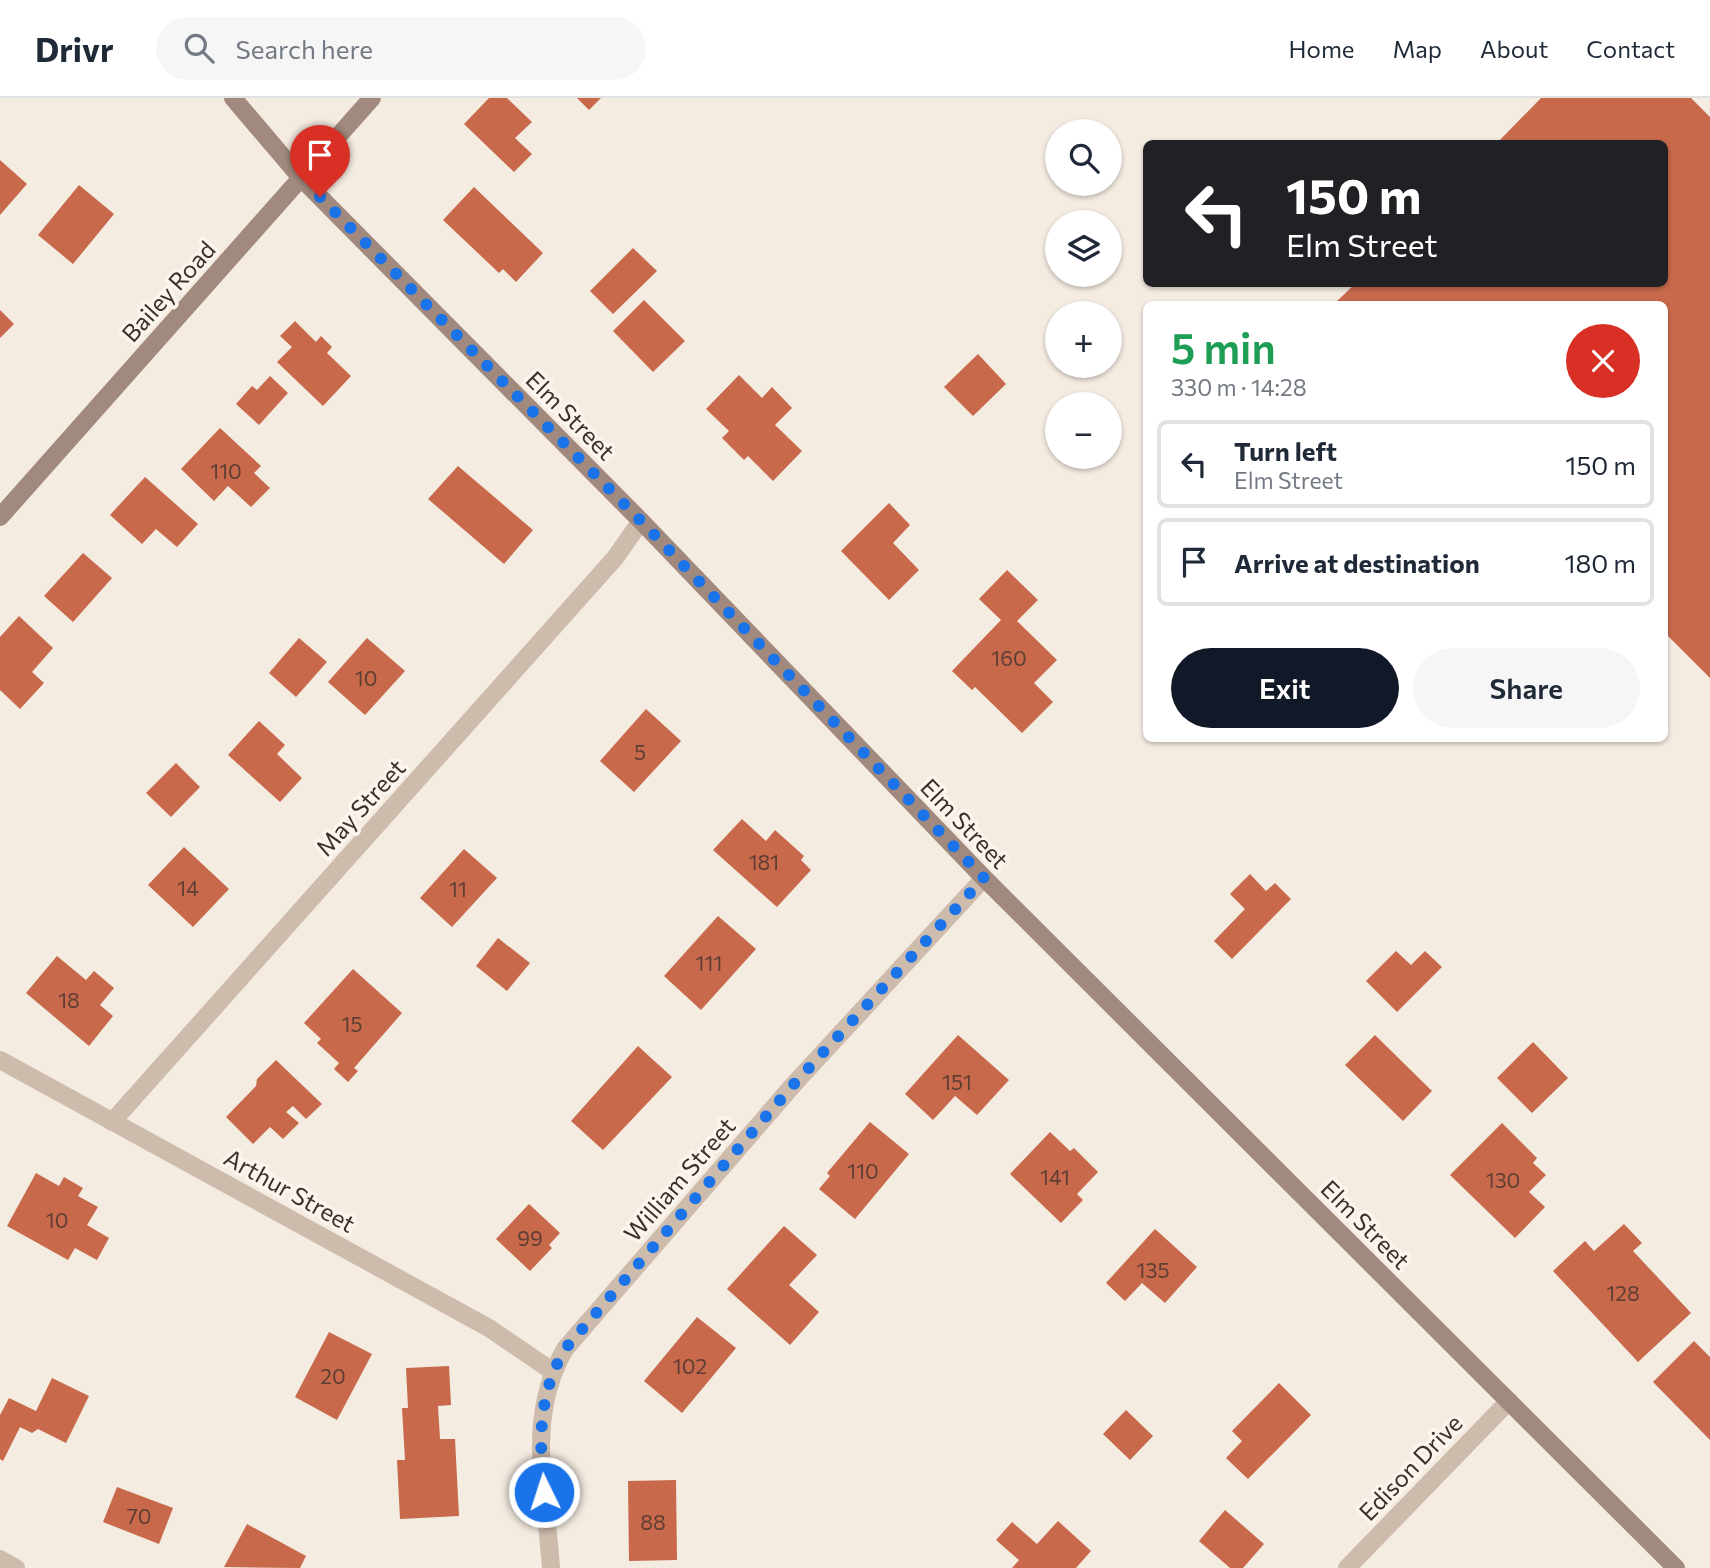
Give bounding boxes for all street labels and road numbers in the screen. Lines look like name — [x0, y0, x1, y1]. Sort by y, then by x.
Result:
street label: Bailey Road — [115, 235, 221, 347]
street label: Elm Street — [521, 365, 622, 466]
street label: May Street — [309, 753, 411, 861]
street label: Elm Street — [915, 772, 1015, 874]
street label: William Street — [617, 1111, 741, 1247]
street label: Arthur Street — [219, 1142, 361, 1238]
street label: Elm Street — [1316, 1174, 1417, 1275]
street label: Edison Drive — [1352, 1408, 1468, 1526]

